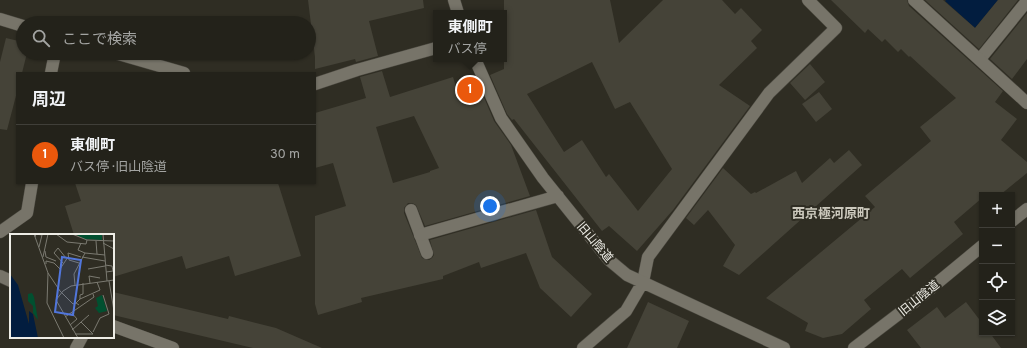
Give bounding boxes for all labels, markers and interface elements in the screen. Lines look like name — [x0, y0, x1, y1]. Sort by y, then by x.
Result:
popup — [433, 10, 507, 62]
search box — [16, 16, 316, 60]
text: 東側町 — [447, 19, 493, 38]
icon: search — [30, 27, 52, 49]
text: ここで検索 — [62, 31, 137, 50]
text: バス停 — [447, 42, 487, 58]
pin: 1 — [457, 75, 483, 105]
text: 周辺 — [32, 90, 66, 112]
text: 東側町 — [70, 137, 115, 156]
text: 1 — [42, 147, 48, 163]
text: 30 m — [270, 147, 300, 163]
text: バス停 · 旧山陰道 — [70, 160, 167, 176]
map controls — [979, 192, 1015, 336]
button: + — [979, 192, 1015, 228]
your location — [480, 196, 500, 216]
district label: 西京極河原町 — [792, 206, 870, 223]
street label: 旧山陰道 — [573, 219, 616, 266]
button: − — [979, 228, 1015, 264]
inset map — [10, 234, 114, 338]
button: locate — [979, 264, 1015, 300]
street label: 旧山陰道 — [896, 277, 943, 320]
button: layers — [979, 300, 1015, 336]

